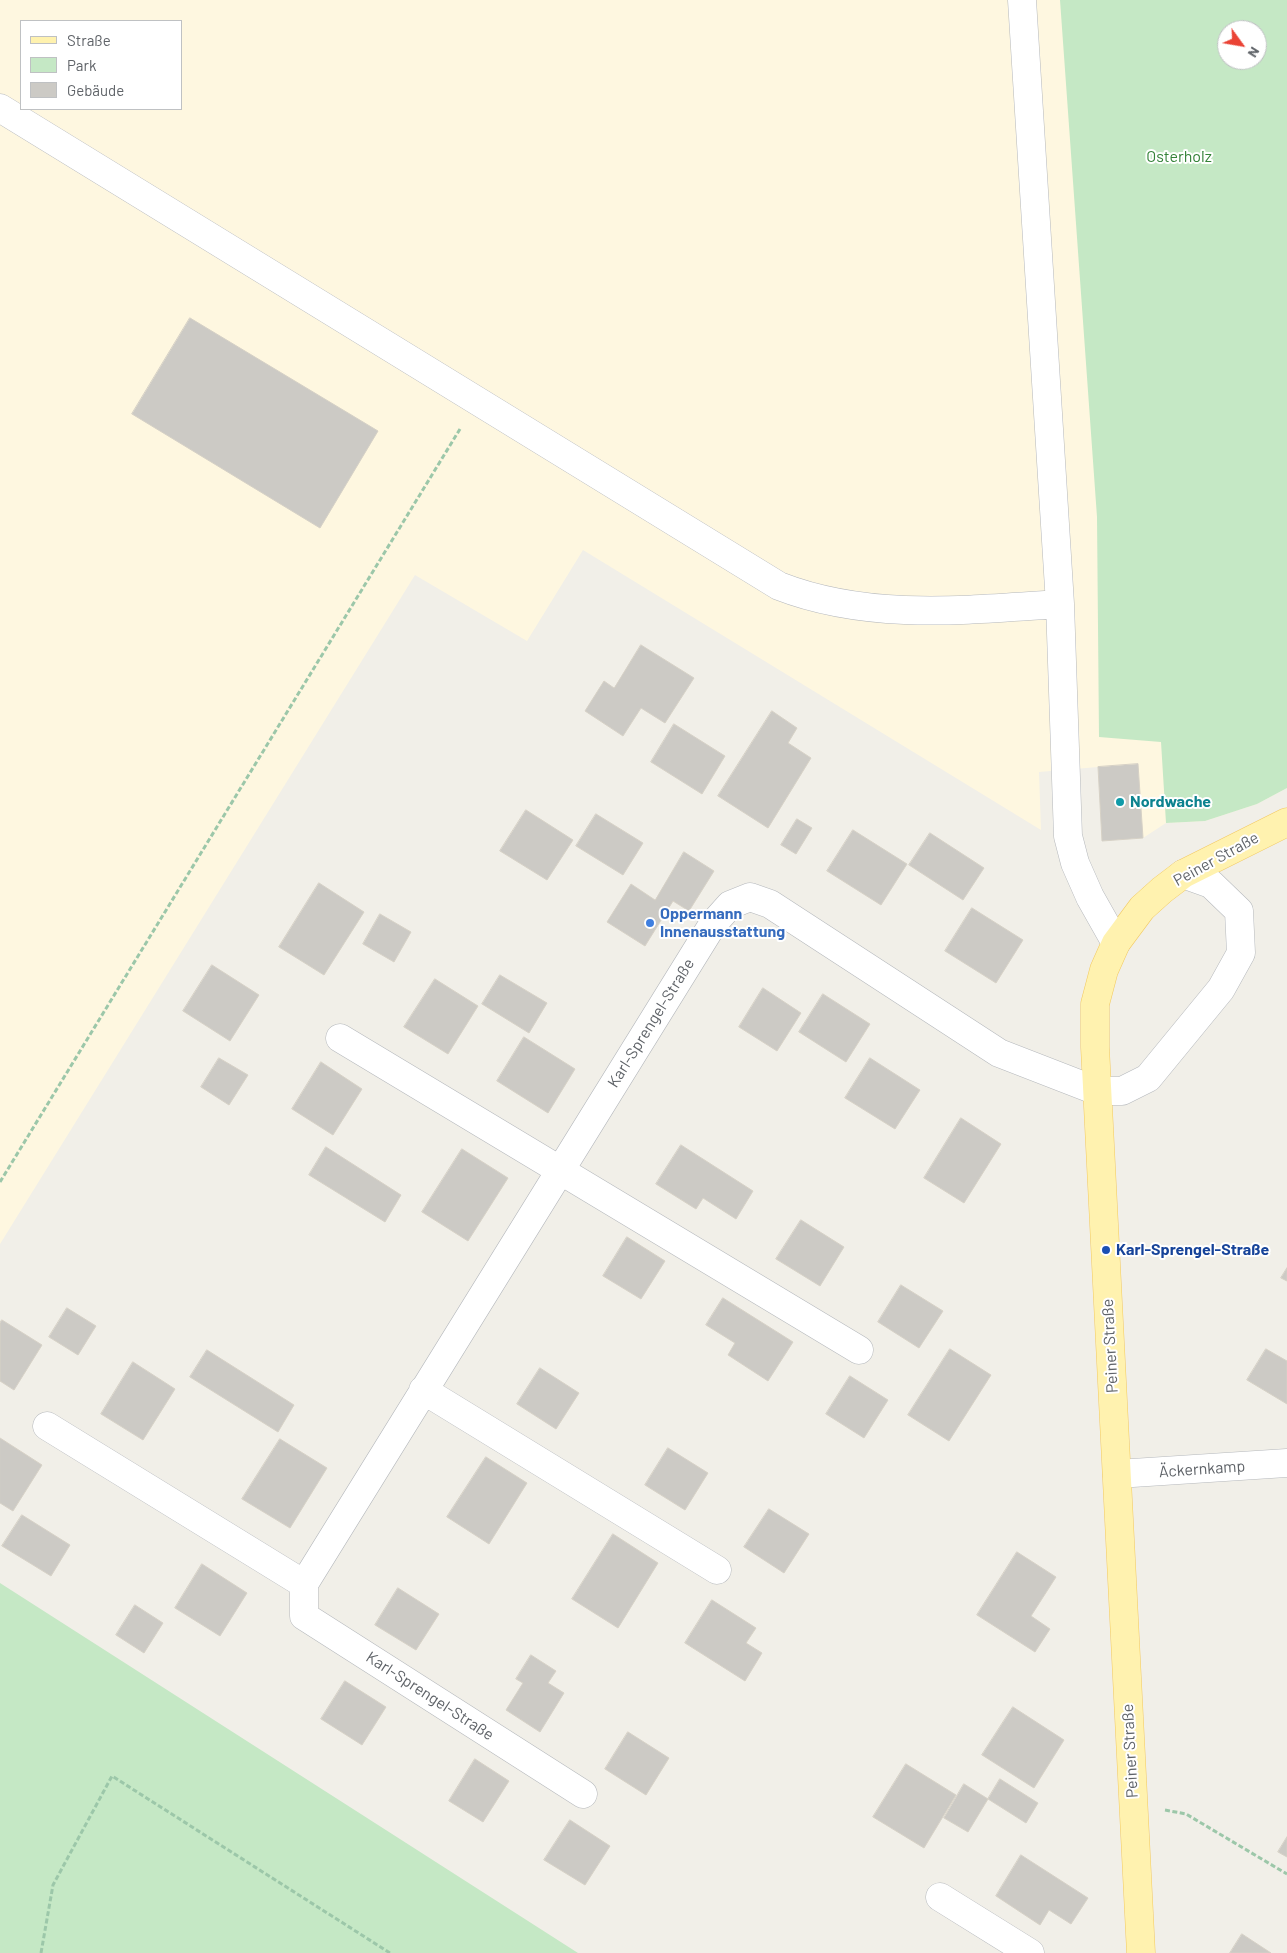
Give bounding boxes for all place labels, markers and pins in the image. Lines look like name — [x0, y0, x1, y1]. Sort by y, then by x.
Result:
place label: Nordwache — [1130, 792, 1211, 812]
marker: Nordwache — [1114, 796, 1126, 808]
place label: Oppermann Innenausstattung — [660, 904, 785, 942]
marker: Oppermann Innenausstattung — [644, 917, 656, 929]
place label: Karl-Sprengel-Straße — [1116, 1240, 1269, 1260]
marker: Karl-Sprengel-Straße — [1100, 1244, 1112, 1256]

